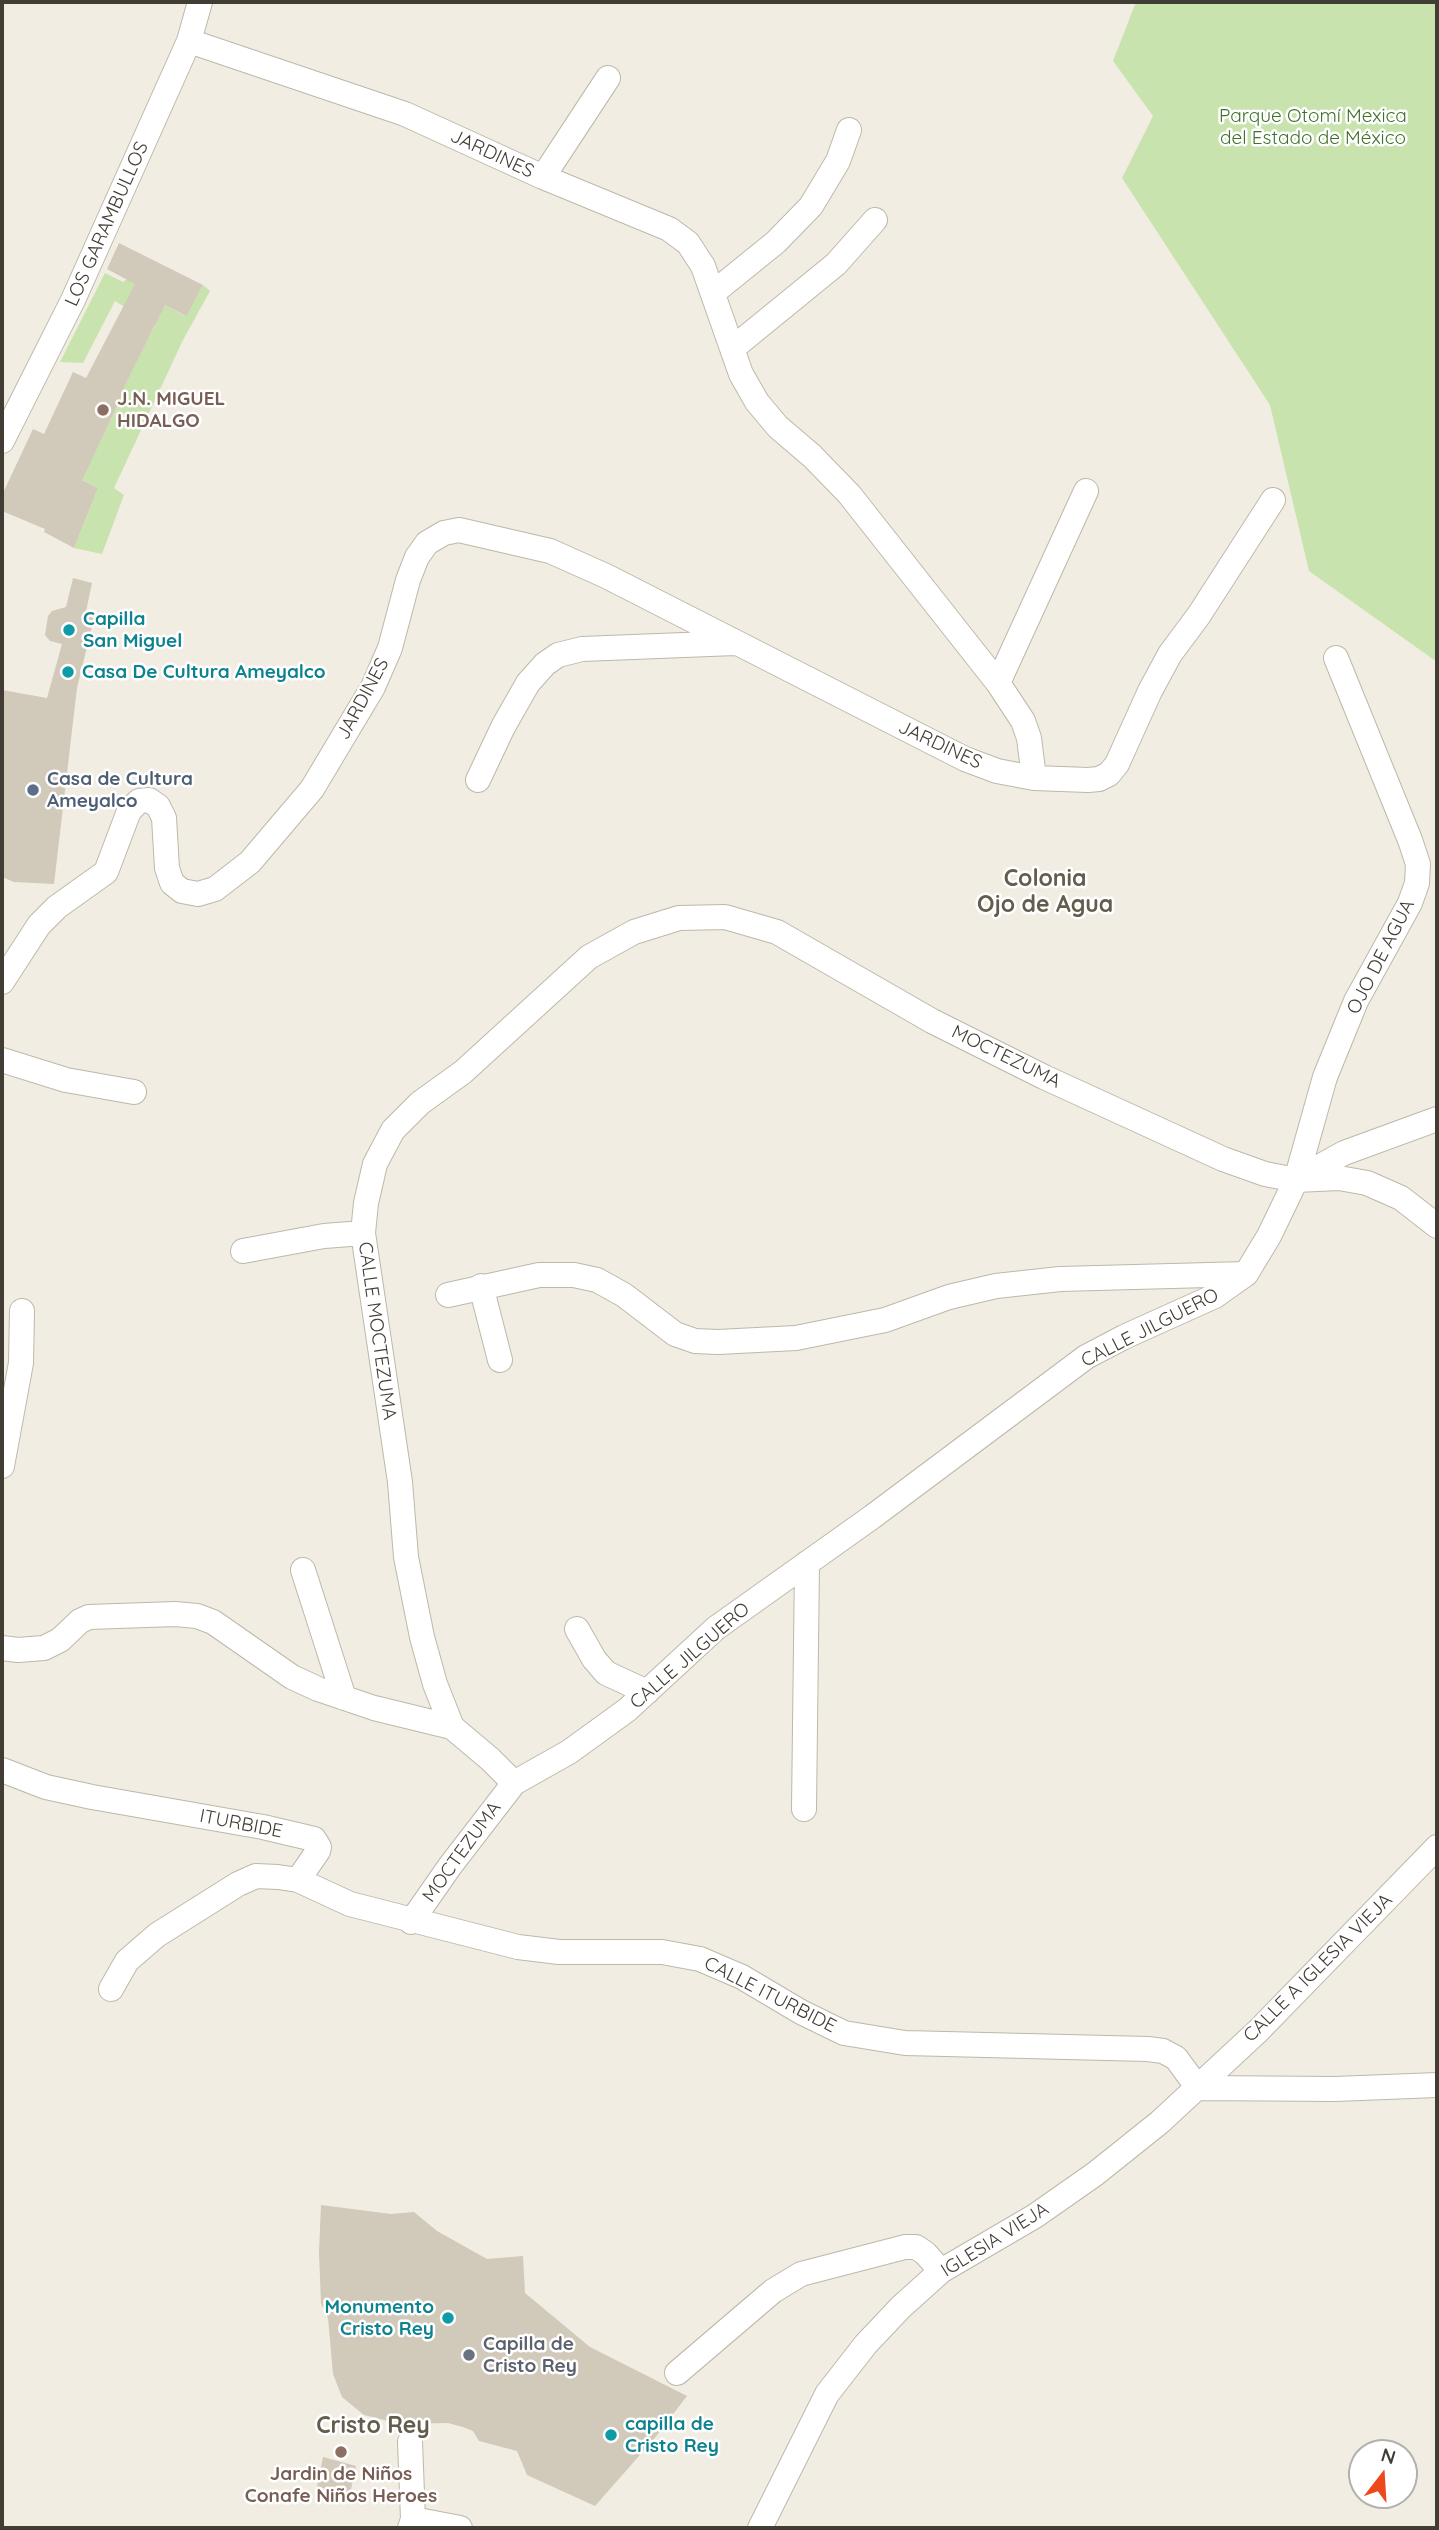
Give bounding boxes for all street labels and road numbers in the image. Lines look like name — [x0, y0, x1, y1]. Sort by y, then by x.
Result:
street label: JARDINES — [447, 125, 537, 183]
street label: LOS GARAMBULLOS — [60, 138, 154, 310]
street label: JARDINES — [332, 654, 394, 744]
street label: JARDINES — [895, 716, 985, 774]
street label: OJO DE AGUA — [1342, 896, 1420, 1018]
street label: MOCTEZUMA — [948, 1021, 1064, 1093]
street label: CALLE MOCTEZUMA — [353, 1240, 401, 1422]
street label: CALLE JILGUERO — [1078, 1284, 1222, 1372]
street label: CALLE JILGUERO — [626, 1598, 754, 1714]
street label: MOCTEZUMA — [418, 1797, 506, 1907]
street label: ITURBIDE — [198, 1805, 284, 1843]
street label: CALLE A IGLESIA VIEJA — [1239, 1889, 1397, 2047]
street label: CALLE ITURBIDE — [700, 1952, 840, 2038]
street label: IGLESIA VIEJA — [937, 2198, 1053, 2282]

